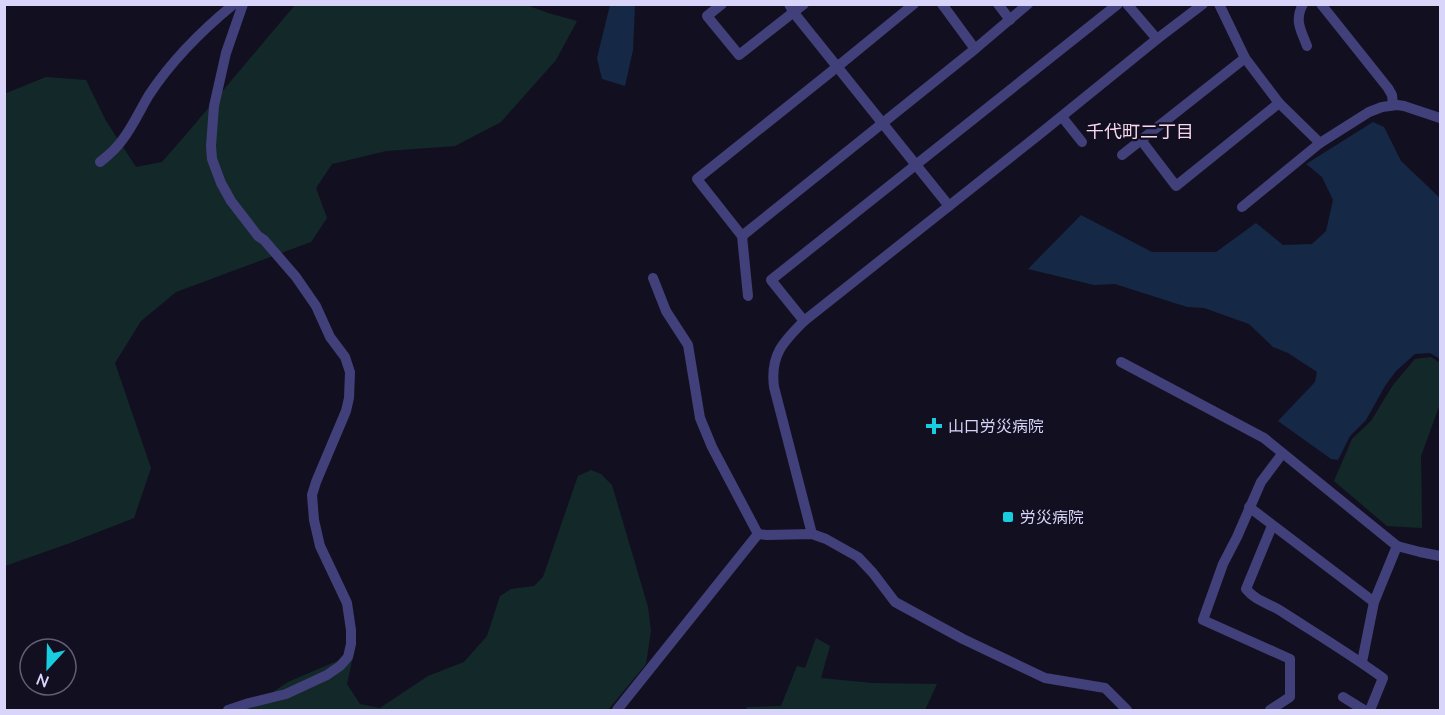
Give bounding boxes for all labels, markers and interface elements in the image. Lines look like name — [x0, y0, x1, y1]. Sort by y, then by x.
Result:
district label: 千代町二丁目 — [1086, 120, 1194, 144]
place label: 山口労災病院 — [948, 416, 1044, 438]
marker: 山口労災病院 — [925, 417, 943, 435]
place label: 労災病院 — [1020, 507, 1084, 529]
marker: 労災病院 — [1001, 510, 1015, 524]
north arrow — [18, 637, 78, 697]
text: N — [33, 668, 52, 692]

